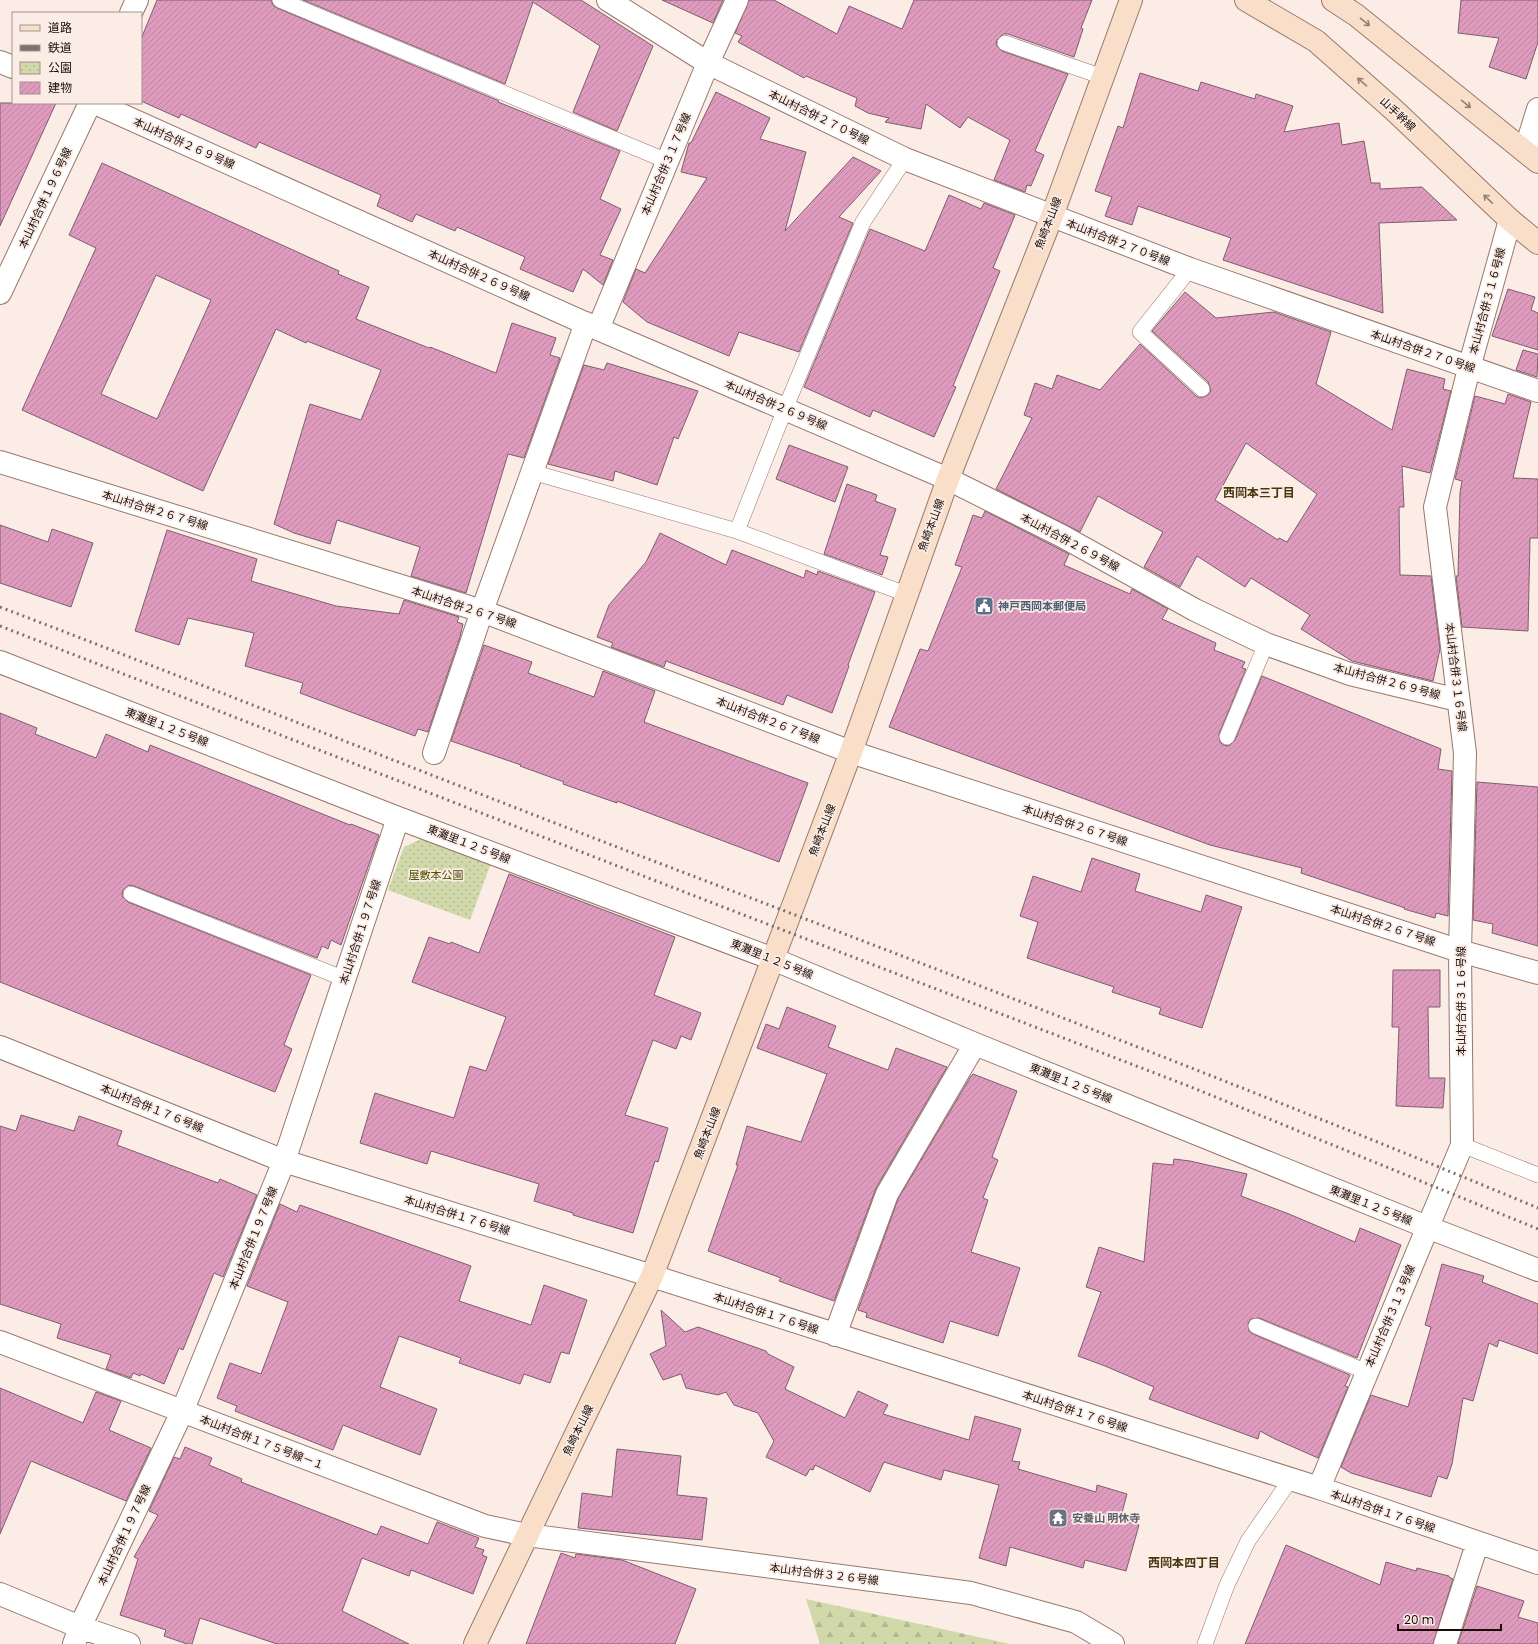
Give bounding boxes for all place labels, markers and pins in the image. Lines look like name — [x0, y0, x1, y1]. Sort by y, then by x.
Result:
public building icon: 神戸西岡本郵便局 — [973, 595, 995, 617]
place label: 神戸西岡本郵便局 — [998, 598, 1086, 614]
temple icon: 安養山 明休寺 — [1047, 1507, 1069, 1529]
place label: 安養山 明休寺 — [1072, 1510, 1140, 1526]

